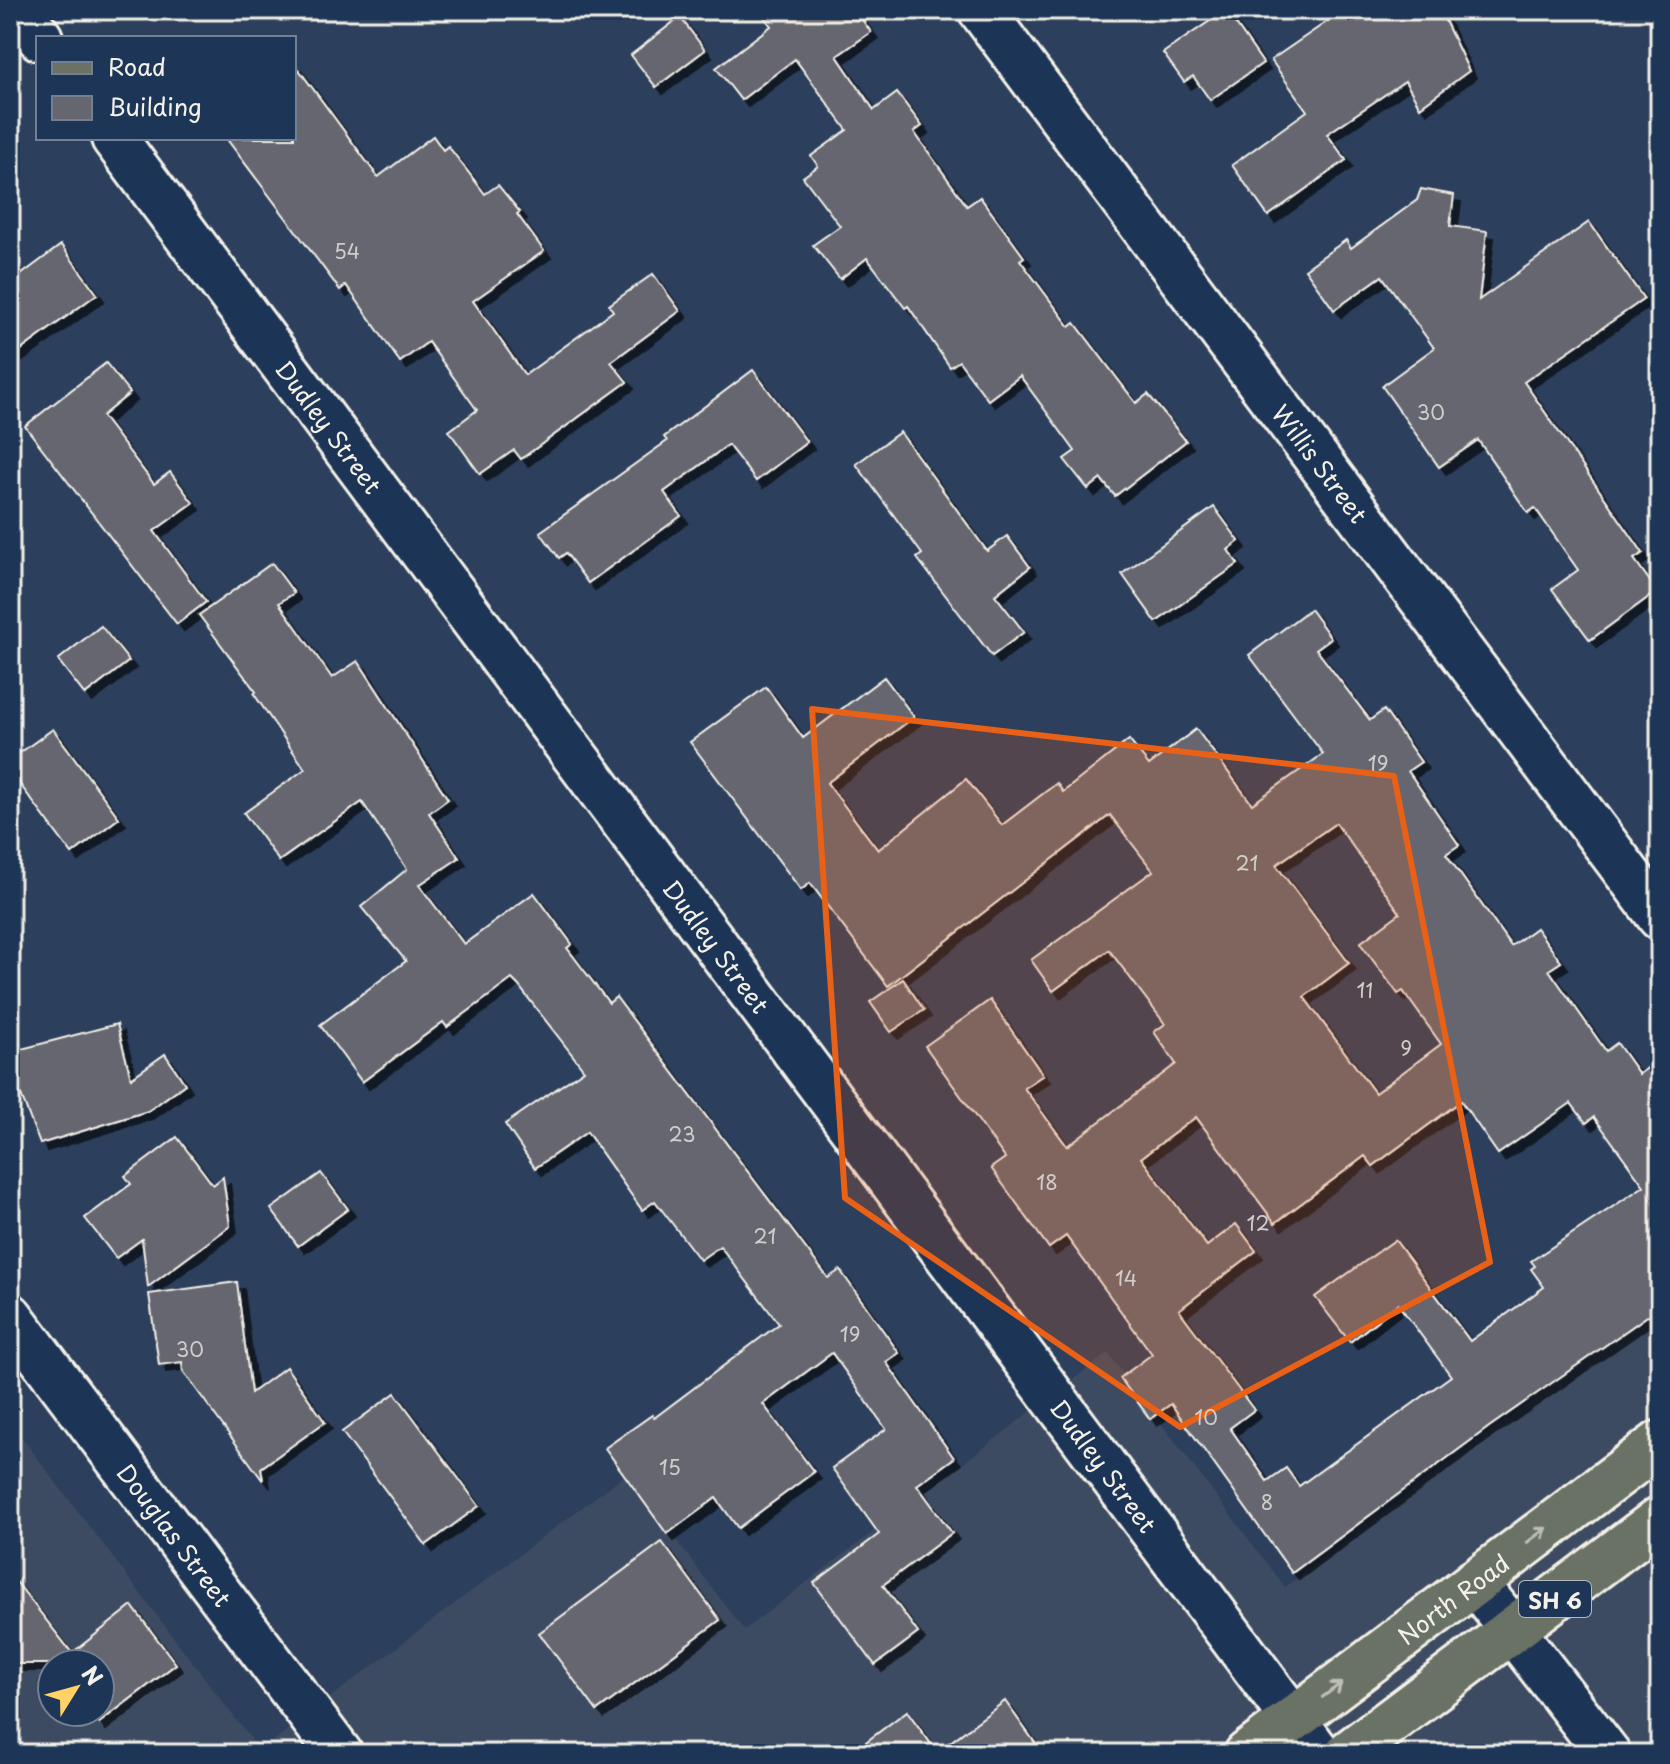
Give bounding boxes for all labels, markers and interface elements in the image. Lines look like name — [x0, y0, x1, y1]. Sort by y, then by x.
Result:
legend — [36, 36, 296, 140]
text: Road — [108, 48, 166, 84]
text: Building — [108, 88, 202, 124]
house number: 54 — [334, 236, 360, 266]
street label: Dudley Street — [267, 352, 391, 501]
street label: Willis Street — [1264, 396, 1377, 530]
house number: 30 — [1417, 397, 1445, 427]
house number: 19 — [1368, 748, 1388, 778]
house number: 21 — [1235, 848, 1259, 878]
street label: Dudley Street — [655, 872, 779, 1021]
house number: 11 — [1357, 975, 1373, 1005]
house number: 9 — [1400, 1033, 1412, 1063]
house number: 23 — [668, 1119, 696, 1149]
house number: 18 — [1036, 1167, 1058, 1197]
house number: 12 — [1246, 1208, 1270, 1238]
house number: 21 — [753, 1221, 777, 1251]
house number: 14 — [1115, 1263, 1137, 1293]
house number: 19 — [840, 1319, 860, 1349]
house number: 30 — [176, 1334, 204, 1364]
street label: Dudley Street — [1042, 1391, 1166, 1540]
house number: 10 — [1194, 1402, 1218, 1432]
house number: 15 — [659, 1452, 681, 1482]
street label: Douglas Street — [109, 1456, 241, 1614]
house number: 8 — [1261, 1487, 1273, 1517]
one-way arrow — [1526, 1527, 1547, 1544]
street label: North Road — [1390, 1545, 1517, 1653]
road number: SH 6 — [1519, 1581, 1591, 1617]
north arrow — [36, 1648, 116, 1728]
text: N — [75, 1658, 112, 1692]
one-way arrow — [1321, 1682, 1342, 1699]

